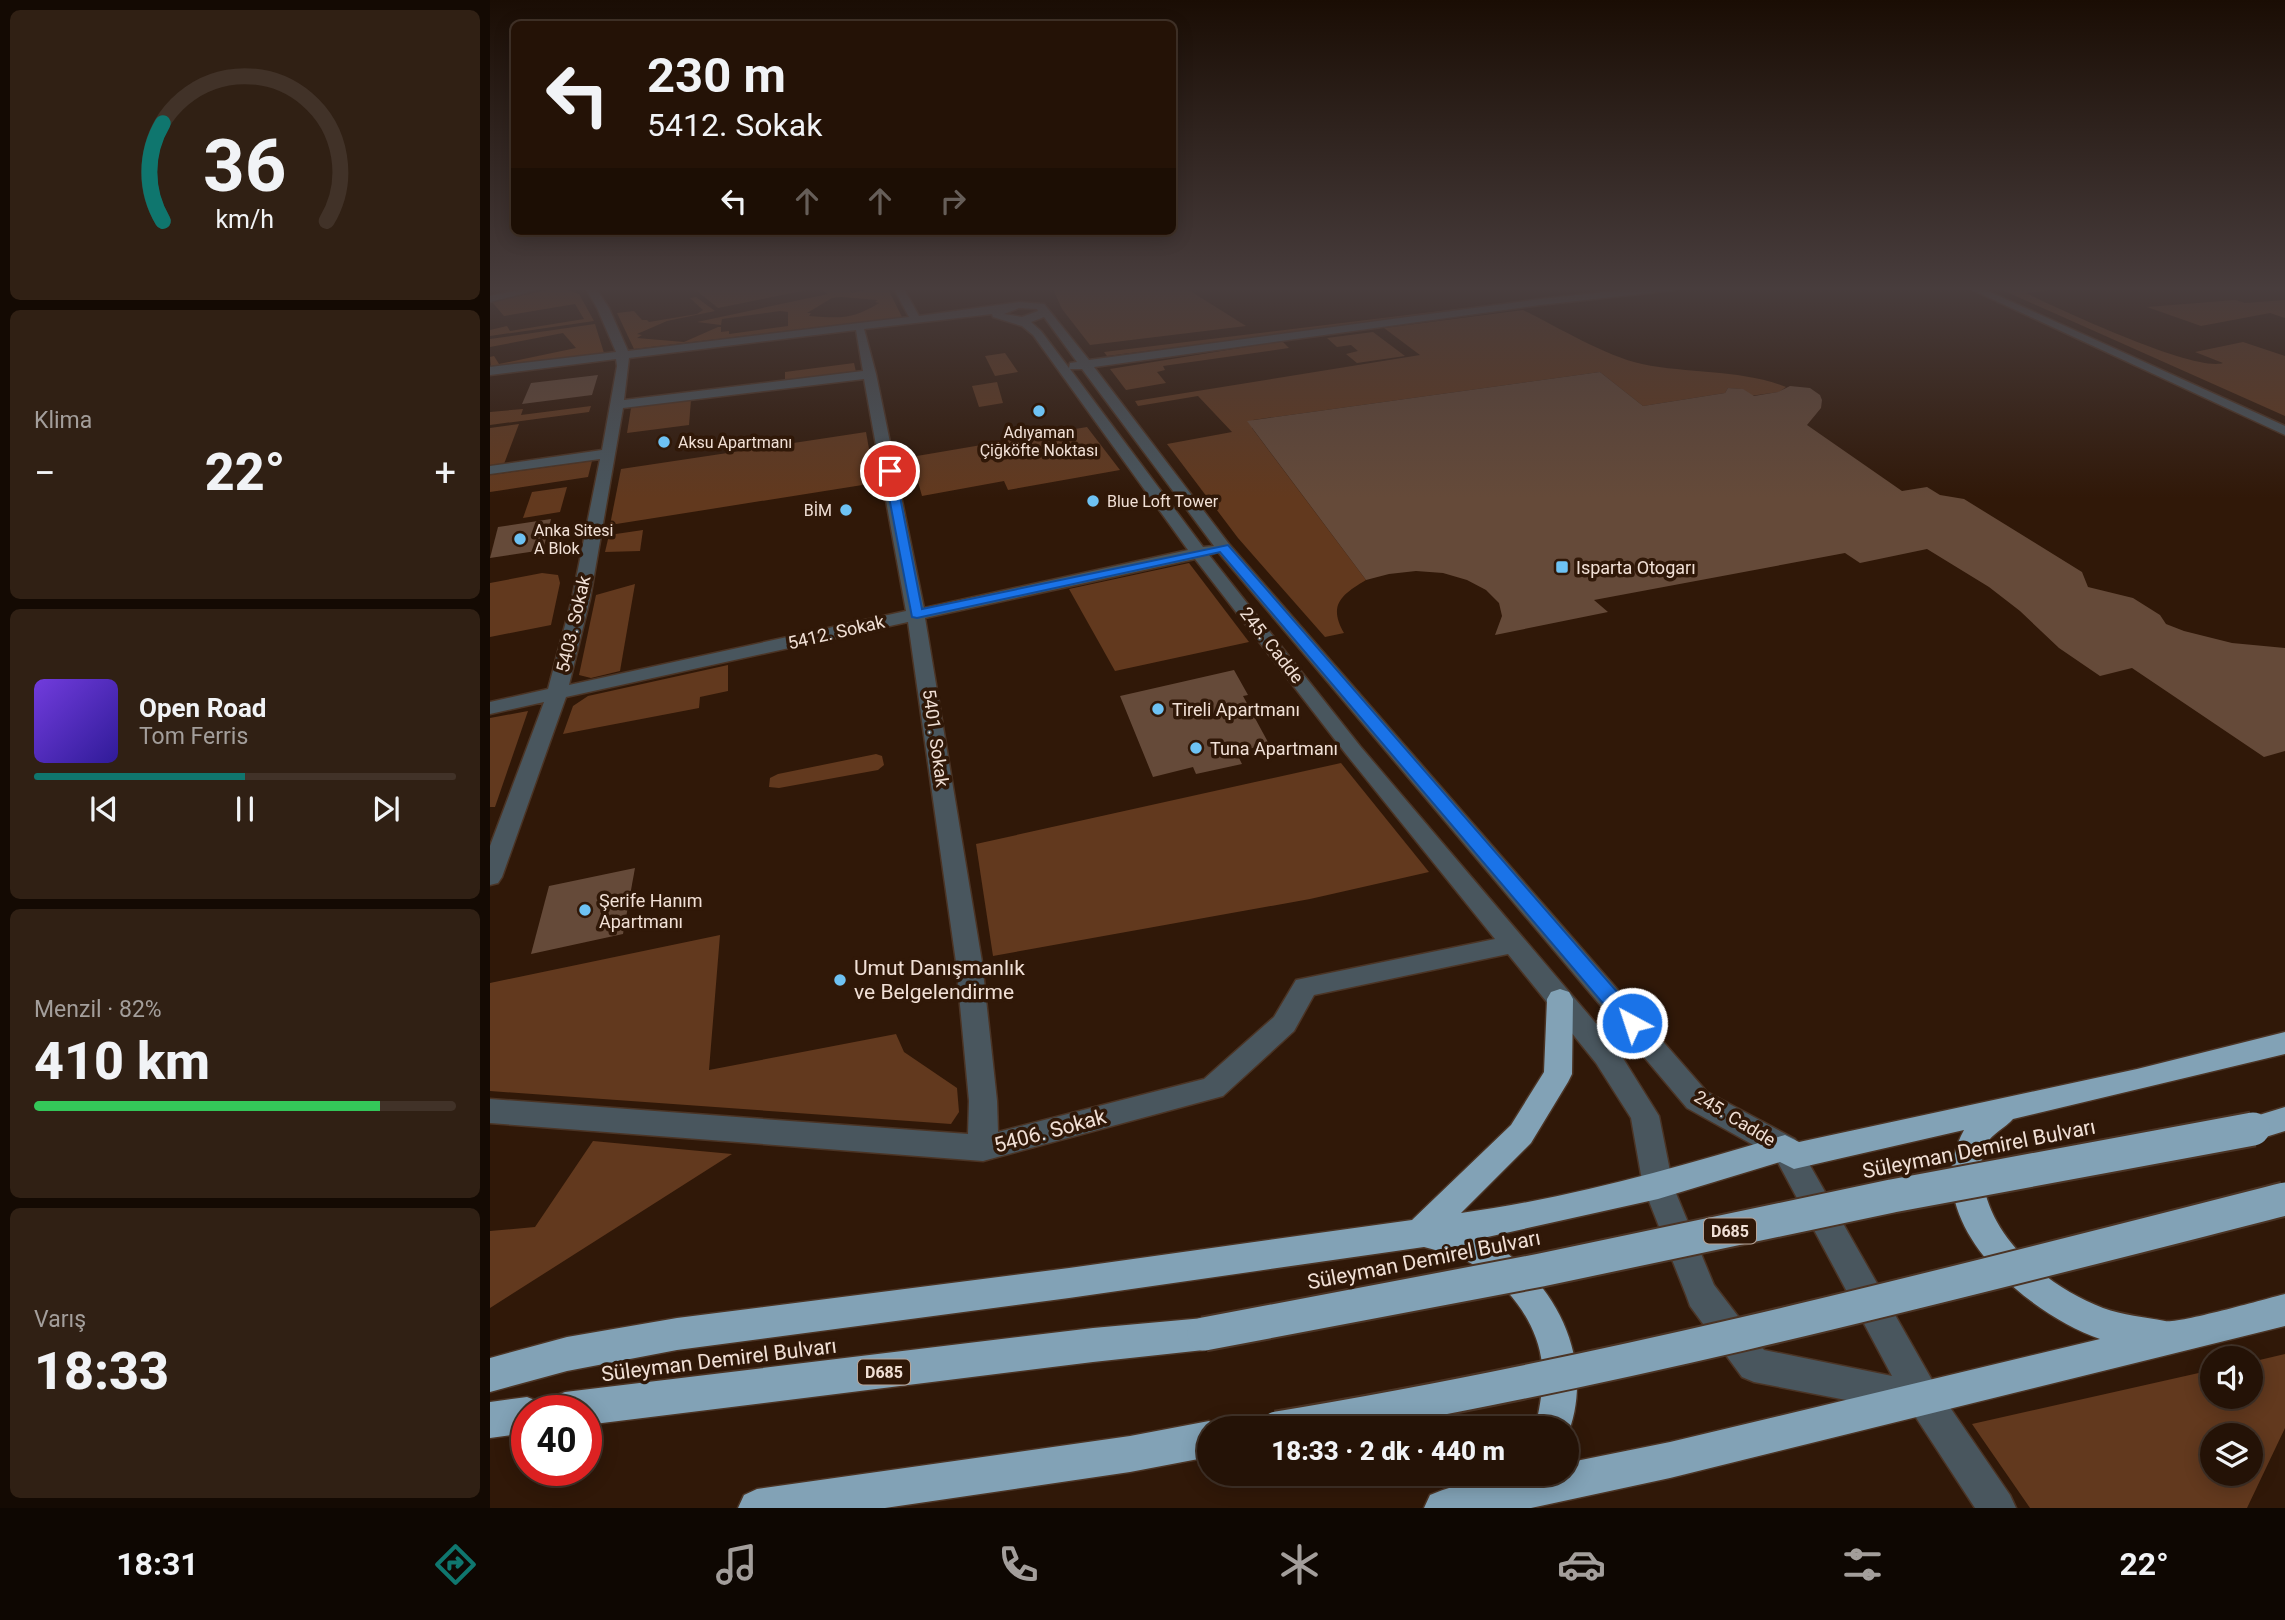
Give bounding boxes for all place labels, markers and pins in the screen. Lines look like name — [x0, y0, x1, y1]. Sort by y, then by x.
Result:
marker: Adıyaman Çiğköfte Noktası — [1031, 403, 1047, 419]
place label: Adıyaman Çiğköfte Noktası — [980, 423, 1098, 460]
place label: Aksu Apartmanı — [678, 433, 792, 452]
marker: Aksu Apartmanı — [656, 434, 672, 450]
pin — [860, 441, 920, 501]
place label: Blue Loft Tower — [1107, 492, 1219, 511]
marker: Blue Loft Tower — [1085, 493, 1101, 509]
place label: BİM — [804, 501, 832, 520]
marker: BİM — [838, 502, 854, 518]
place label: Anka Sitesi A Blok — [534, 521, 613, 558]
marker: Anka Sitesi A Blok — [512, 531, 528, 547]
place label: Isparta Otogarı — [1576, 557, 1696, 578]
marker: Isparta Otogarı — [1554, 559, 1570, 575]
place label: Tireli Apartmanı — [1172, 699, 1300, 720]
marker: Tireli Apartmanı — [1150, 701, 1166, 717]
place label: Tuna Apartmanı — [1210, 738, 1338, 759]
marker: Tuna Apartmanı — [1188, 740, 1204, 756]
place label: Şerife Hanım Apartmanı — [599, 890, 703, 932]
marker: Şerife Hanım Apartmanı — [577, 902, 593, 918]
place label: Umut Danışmanlık ve Belgelendirme — [854, 956, 1025, 1004]
marker: Umut Danışmanlık ve Belgelendirme — [832, 972, 848, 988]

